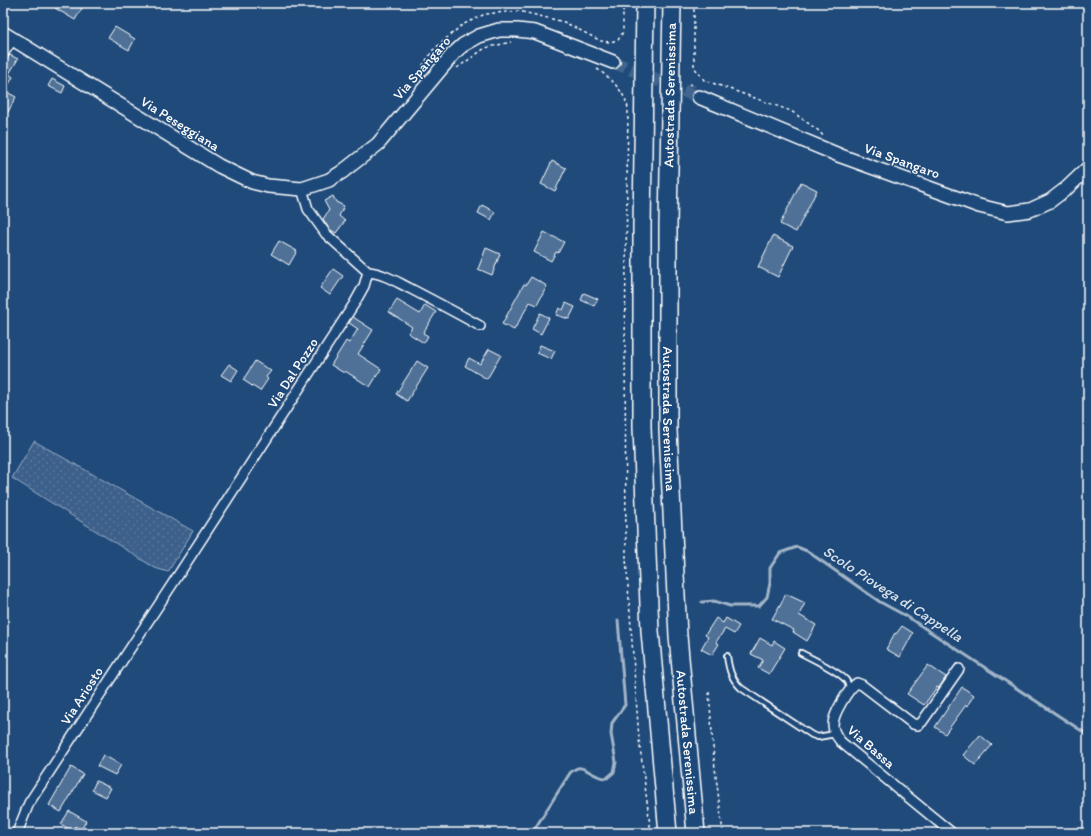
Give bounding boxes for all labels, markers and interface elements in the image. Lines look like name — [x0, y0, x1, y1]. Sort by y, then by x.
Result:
street label: Autostrada Serenissima — [660, 22, 680, 167]
street label: Via Spangaro — [390, 33, 454, 103]
street label: Via Peseggiana — [137, 93, 223, 155]
street label: Via Spangaro — [862, 139, 942, 183]
street label: Via Dal Pozzo — [264, 335, 322, 411]
street label: Autostrada Serenissima — [660, 347, 680, 492]
water label: Scolo Piovega di Cappella — [820, 542, 966, 646]
street label: Via Ariosto — [57, 664, 107, 728]
street label: Autostrada Serenissima — [673, 669, 703, 816]
street label: Via Bassa — [844, 722, 899, 773]

